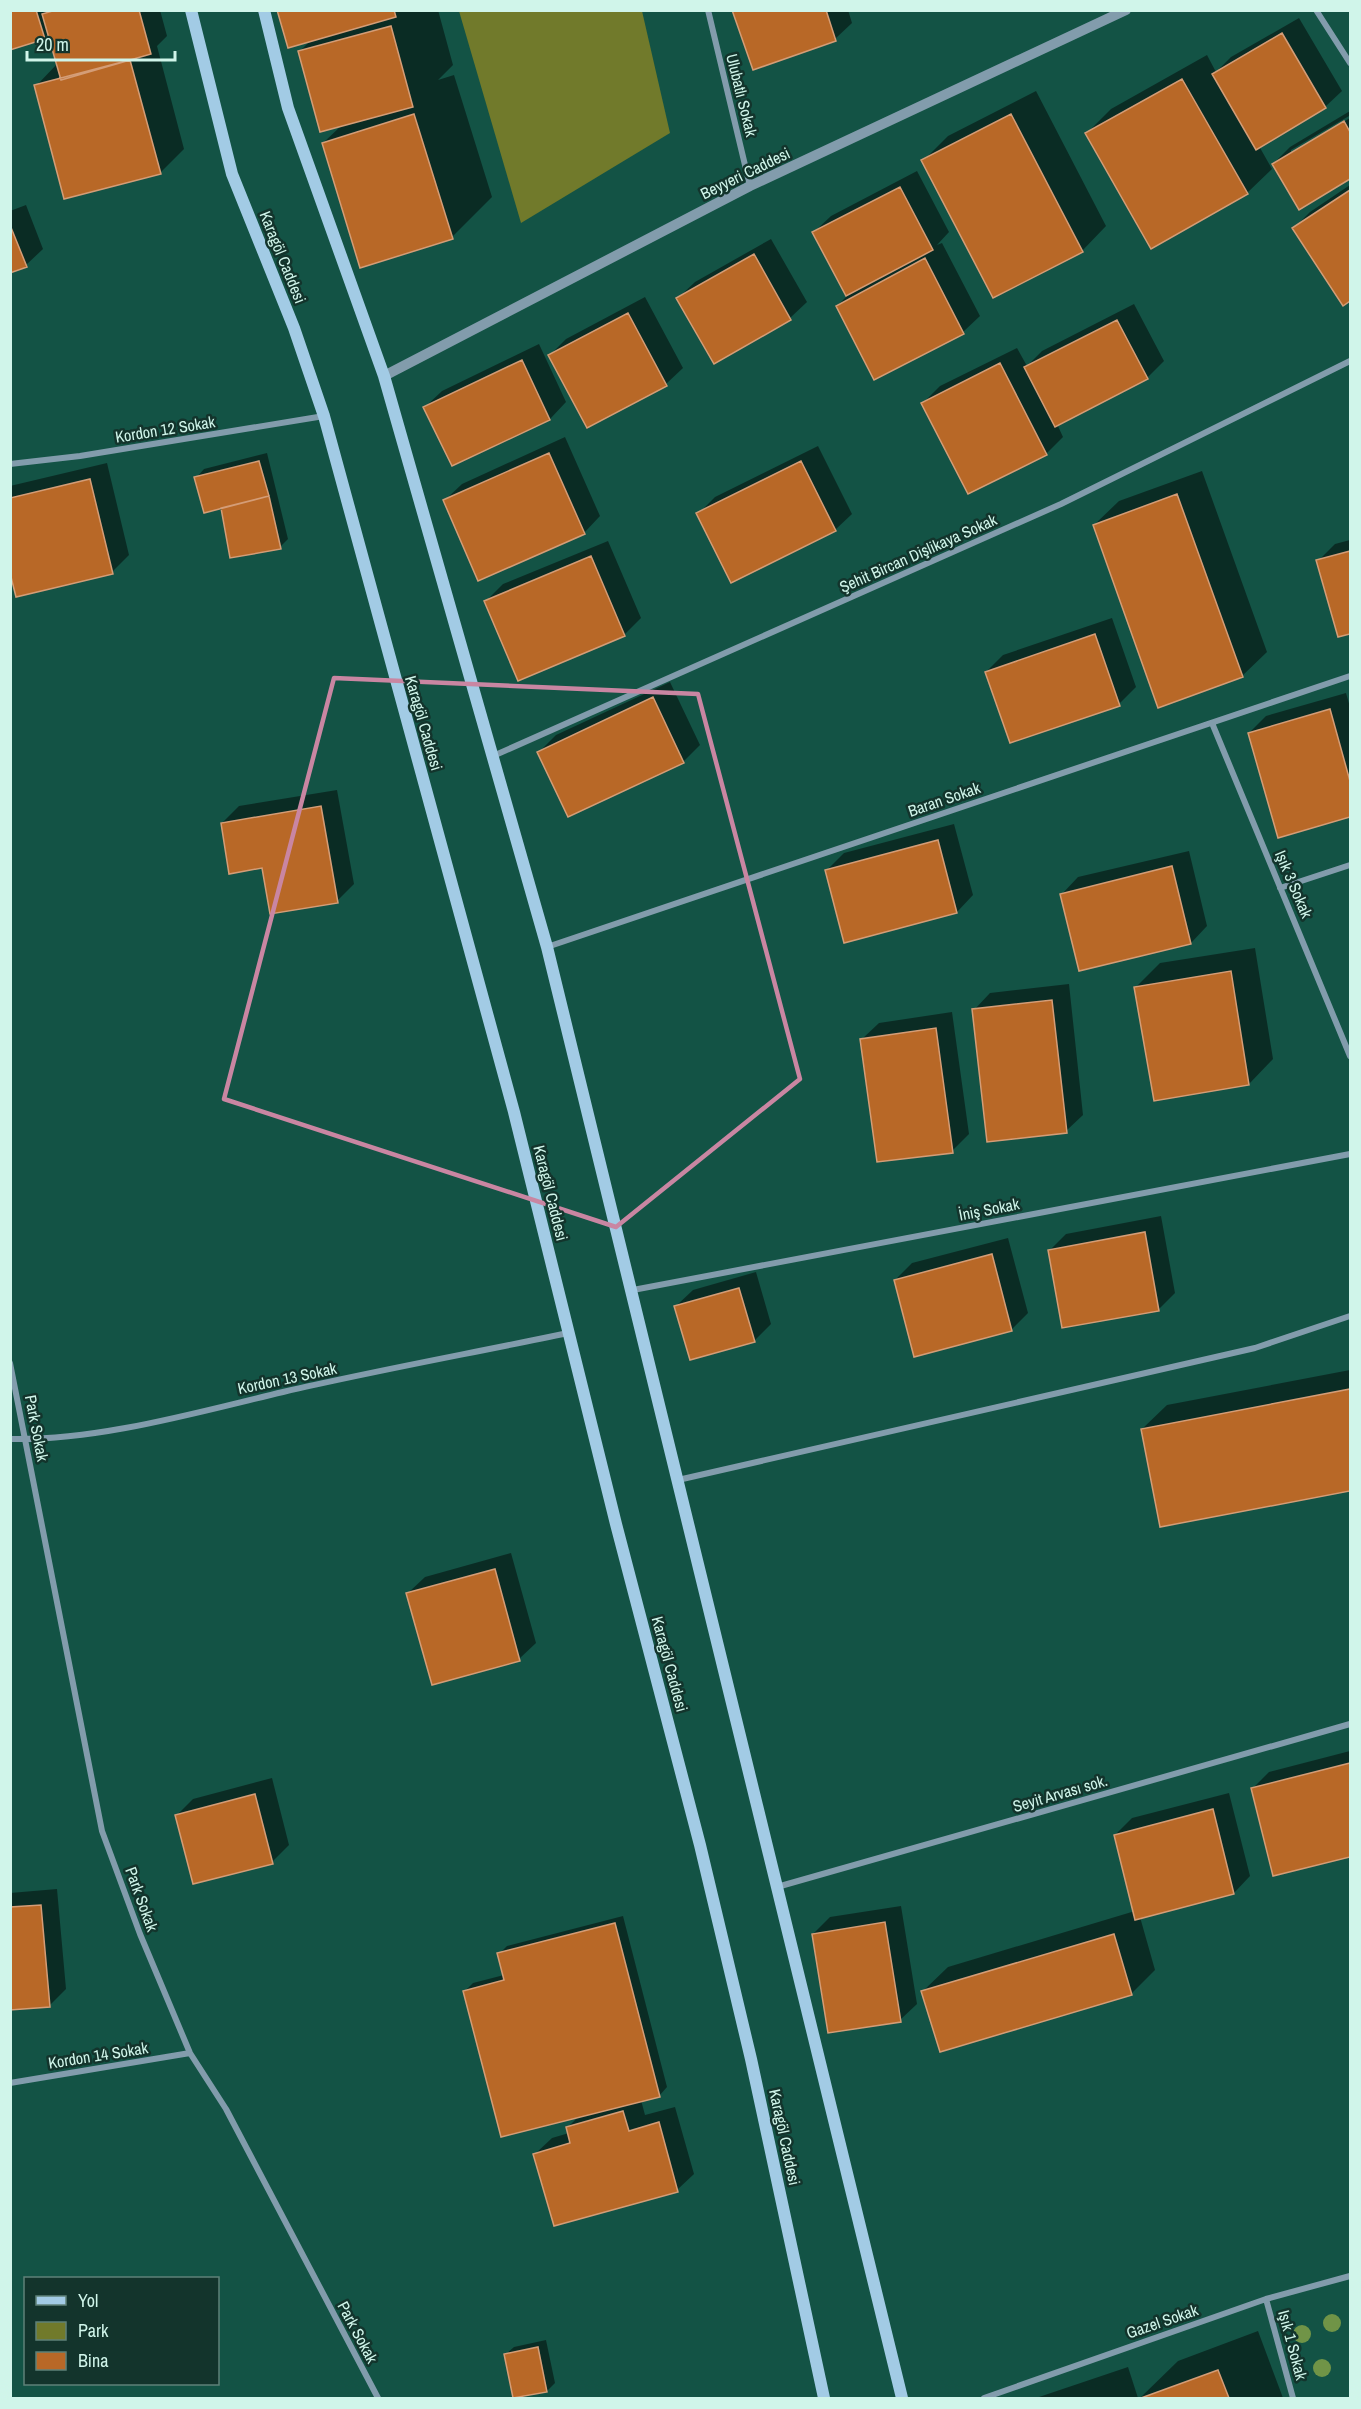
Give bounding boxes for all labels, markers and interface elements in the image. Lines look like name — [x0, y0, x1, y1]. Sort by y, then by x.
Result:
scale bar — [27, 24, 176, 62]
text: 20 m — [36, 32, 69, 57]
street label: Ulubatlı Sokak — [721, 51, 763, 139]
street label: Beyyeri Caddesi — [697, 142, 793, 204]
street label: Karagöl Caddesi — [254, 208, 312, 306]
street label: Kordon 12 Sokak — [114, 410, 217, 448]
street label: Şehit Bircan Dişlikaya Sokak — [836, 508, 1000, 598]
street label: Karagöl Caddesi — [400, 673, 448, 773]
street label: Baran Sokak — [905, 776, 984, 822]
street label: Işık 3 Sokak — [1270, 847, 1318, 922]
street label: Karagöl Caddesi — [529, 1143, 573, 1243]
street label: İniş Sokak — [957, 1192, 1022, 1226]
street label: Kordon 13 Sokak — [235, 1357, 339, 1399]
street label: Park Sokak — [20, 1393, 54, 1463]
street label: Karagöl Caddesi — [647, 1614, 693, 1714]
street label: Seyit Arvası sok. — [1010, 1769, 1110, 1817]
street label: Park Sokak — [120, 1864, 164, 1935]
street label: Kordon 14 Sokak — [47, 2036, 150, 2074]
street label: Karagöl Caddesi — [764, 2087, 806, 2187]
legend — [24, 2277, 219, 2385]
text: Yol — [78, 2288, 98, 2313]
street label: Park Sokak — [333, 2297, 384, 2367]
street label: Gazel Sokak — [1123, 2298, 1201, 2344]
street label: Işık 1 Sokak — [1273, 2308, 1313, 2383]
text: Park — [78, 2318, 109, 2343]
text: Bina — [78, 2348, 108, 2373]

